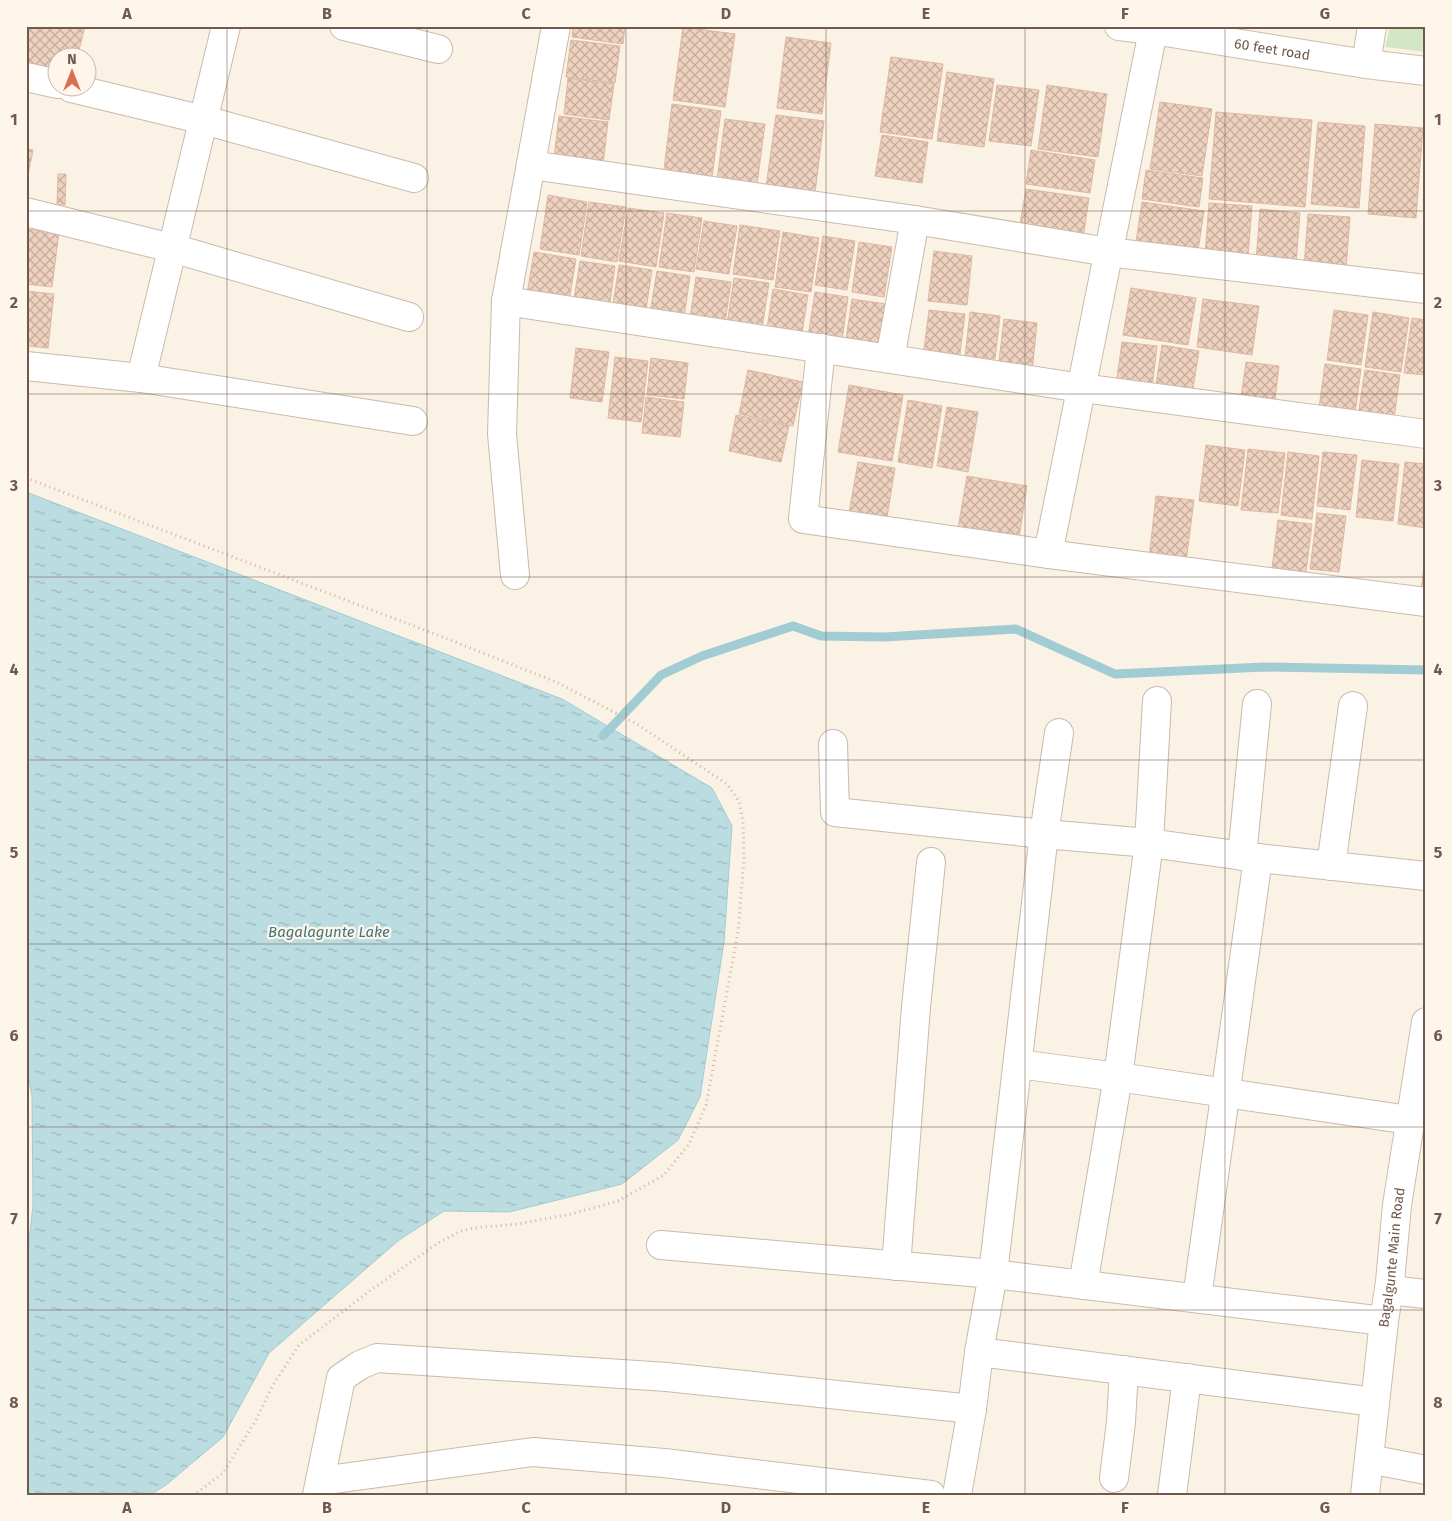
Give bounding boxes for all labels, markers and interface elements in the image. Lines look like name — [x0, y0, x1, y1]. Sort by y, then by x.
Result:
text: A — [121, 4, 132, 23]
text: B — [322, 4, 332, 23]
text: C — [521, 4, 531, 23]
text: D — [721, 4, 731, 23]
text: E — [922, 4, 930, 23]
text: F — [1121, 4, 1129, 23]
text: G — [1320, 4, 1330, 23]
street label: 60 feet road — [1233, 35, 1311, 63]
north arrow — [48, 48, 98, 98]
text: N — [67, 51, 77, 68]
text: 1 — [10, 110, 18, 129]
text: 1 — [1434, 110, 1442, 129]
text: 2 — [10, 293, 18, 312]
text: 2 — [1434, 293, 1442, 312]
text: 3 — [9, 476, 18, 495]
text: 3 — [1433, 476, 1442, 495]
text: 4 — [9, 660, 19, 679]
text: 4 — [1433, 660, 1443, 679]
text: 5 — [10, 843, 19, 862]
text: 5 — [1434, 843, 1443, 862]
water label: Bagalagunte Lake — [268, 923, 390, 941]
text: 6 — [9, 1026, 19, 1045]
text: 6 — [1433, 1026, 1443, 1045]
street label: Bagalgunte Main Road — [1375, 1186, 1408, 1328]
text: 7 — [10, 1209, 18, 1228]
text: 7 — [1434, 1209, 1442, 1228]
text: 8 — [9, 1393, 19, 1412]
text: 8 — [1433, 1393, 1443, 1412]
text: A — [121, 1498, 132, 1517]
text: B — [322, 1498, 332, 1517]
text: C — [521, 1498, 531, 1517]
text: D — [721, 1498, 731, 1517]
text: E — [922, 1498, 930, 1517]
text: F — [1121, 1498, 1129, 1517]
text: G — [1320, 1498, 1330, 1517]

